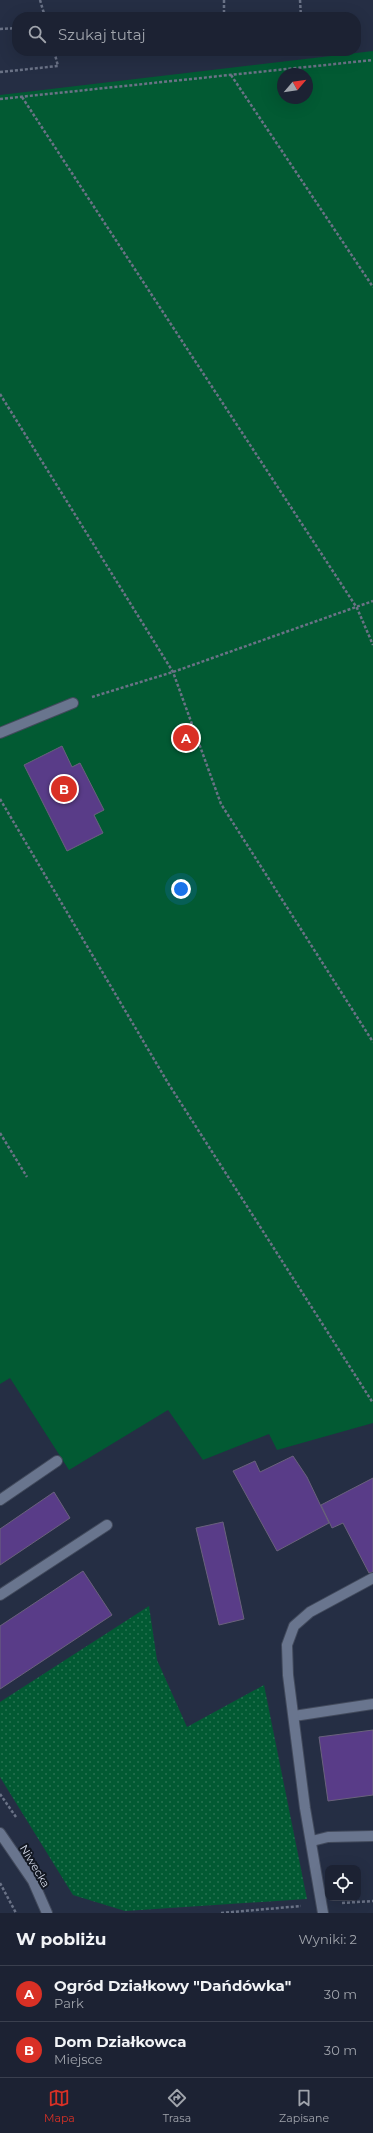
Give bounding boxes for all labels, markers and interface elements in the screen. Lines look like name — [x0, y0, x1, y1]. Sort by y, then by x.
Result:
search box — [12, 12, 361, 56]
icon: search — [26, 23, 48, 45]
text: Szukaj tutaj — [58, 25, 146, 44]
north arrow — [277, 68, 313, 104]
pin: A — [173, 723, 199, 753]
pin: B — [51, 774, 77, 804]
your location — [171, 879, 191, 899]
street label: Niwecka — [17, 1842, 53, 1890]
map controls — [325, 1865, 361, 1901]
button: locate — [325, 1865, 361, 1901]
text: W pobliżu — [16, 1929, 106, 1949]
text: Wyniki: 2 — [298, 1931, 357, 1947]
text: Ogród Działkowy "Dańdówka" — [54, 1976, 291, 1995]
text: A — [24, 1986, 34, 2002]
text: 30 m — [324, 1986, 357, 2002]
text: Park — [54, 1995, 84, 2011]
text: Dom Działkowca — [54, 2032, 186, 2051]
text: B — [24, 2042, 34, 2058]
text: 30 m — [324, 2042, 357, 2058]
text: Miejsce — [54, 2051, 103, 2067]
tab: Mapa — [44, 2087, 75, 2125]
tab: Trasa — [163, 2087, 191, 2125]
tab: Zapisane — [279, 2087, 329, 2125]

